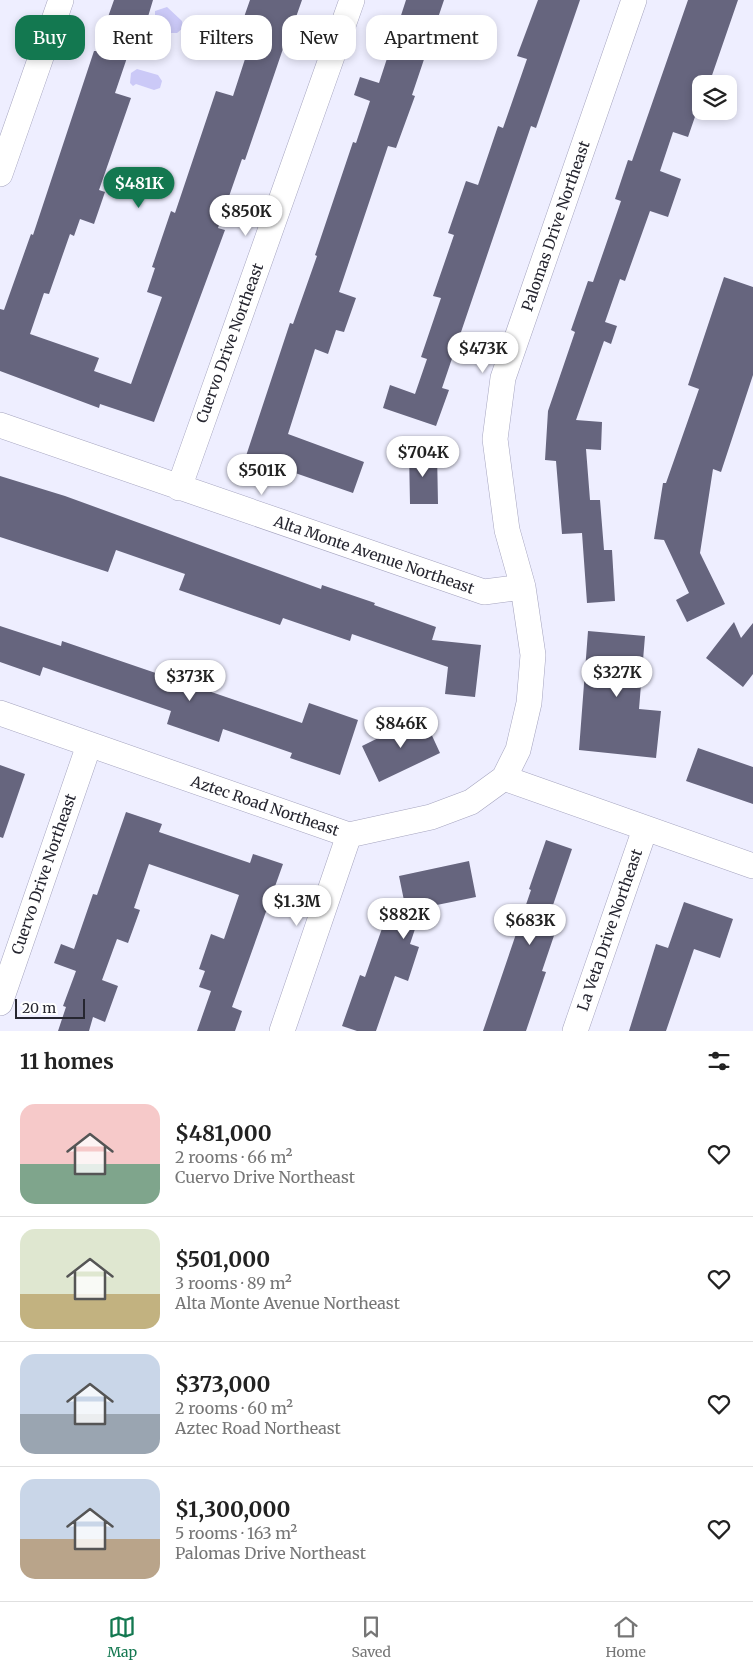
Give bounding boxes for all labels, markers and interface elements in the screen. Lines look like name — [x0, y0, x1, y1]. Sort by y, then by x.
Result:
chip: Buy — [15, 15, 85, 60]
chip: Rent — [95, 15, 171, 60]
chip: Filters — [181, 15, 272, 60]
chip: New — [282, 15, 356, 60]
chip: Apartment — [366, 15, 497, 60]
map controls — [692, 75, 737, 120]
button: layers — [692, 75, 737, 120]
street label: Palomas Drive Northeast — [517, 138, 594, 314]
pin: $481K — [104, 166, 174, 209]
text: $481K — [114, 173, 164, 193]
pin: $850K — [211, 194, 281, 237]
text: $850K — [220, 201, 272, 221]
street label: Cuervo Drive Northeast — [192, 260, 267, 425]
pin: $473K — [448, 332, 518, 374]
text: $473K — [458, 338, 508, 358]
pin: $704K — [388, 436, 458, 478]
text: $704K — [397, 442, 449, 462]
pin: $501K — [227, 454, 297, 496]
text: $501K — [238, 460, 286, 480]
street label: Alta Monte Avenue Northeast — [270, 511, 477, 598]
pin: $327K — [582, 656, 652, 698]
pin: $373K — [155, 660, 225, 702]
text: $327K — [592, 662, 642, 682]
text: $373K — [166, 666, 214, 686]
pin: $846K — [366, 706, 436, 749]
text: $846K — [375, 713, 427, 733]
street label: Aztec Road Northeast — [188, 771, 342, 840]
street label: Cuervo Drive Northeast — [7, 791, 80, 957]
street label: La Veta Drive Northeast — [573, 846, 646, 1013]
pin: $1.3M — [262, 884, 332, 927]
text: $1.3M — [273, 891, 321, 911]
pin: $882K — [369, 898, 439, 940]
text: $882K — [378, 904, 430, 924]
pin: $683K — [495, 904, 565, 946]
text: $683K — [505, 910, 555, 930]
scale bar — [15, 996, 85, 1019]
text: 20 m — [22, 999, 56, 1017]
icon: filters — [705, 1047, 733, 1075]
text: 11 homes — [20, 1048, 114, 1075]
text: $481,000 — [175, 1120, 272, 1147]
icon: home — [60, 1124, 120, 1184]
icon: heart — [705, 1140, 733, 1168]
text: 2 rooms · 66 m² — [175, 1147, 292, 1167]
text: Cuervo Drive Northeast — [175, 1167, 355, 1187]
text: $501,000 — [175, 1246, 270, 1273]
icon: home — [60, 1249, 120, 1309]
icon: heart — [705, 1265, 733, 1293]
text: 3 rooms · 89 m² — [175, 1273, 292, 1293]
text: Alta Monte Avenue Northeast — [175, 1293, 400, 1313]
text: $373,000 — [175, 1371, 271, 1398]
icon: home — [60, 1374, 120, 1434]
icon: heart — [705, 1390, 733, 1418]
text: 2 rooms · 60 m² — [175, 1398, 293, 1418]
text: Aztec Road Northeast — [175, 1418, 341, 1438]
text: $1,300,000 — [175, 1496, 290, 1523]
icon: home — [60, 1499, 120, 1559]
icon: heart — [705, 1515, 733, 1543]
text: 5 rooms · 163 m² — [175, 1523, 297, 1543]
text: Palomas Drive Northeast — [175, 1543, 366, 1563]
tab: Map — [107, 1613, 137, 1661]
tab: Saved — [351, 1613, 391, 1661]
tab: Home — [605, 1613, 646, 1661]

